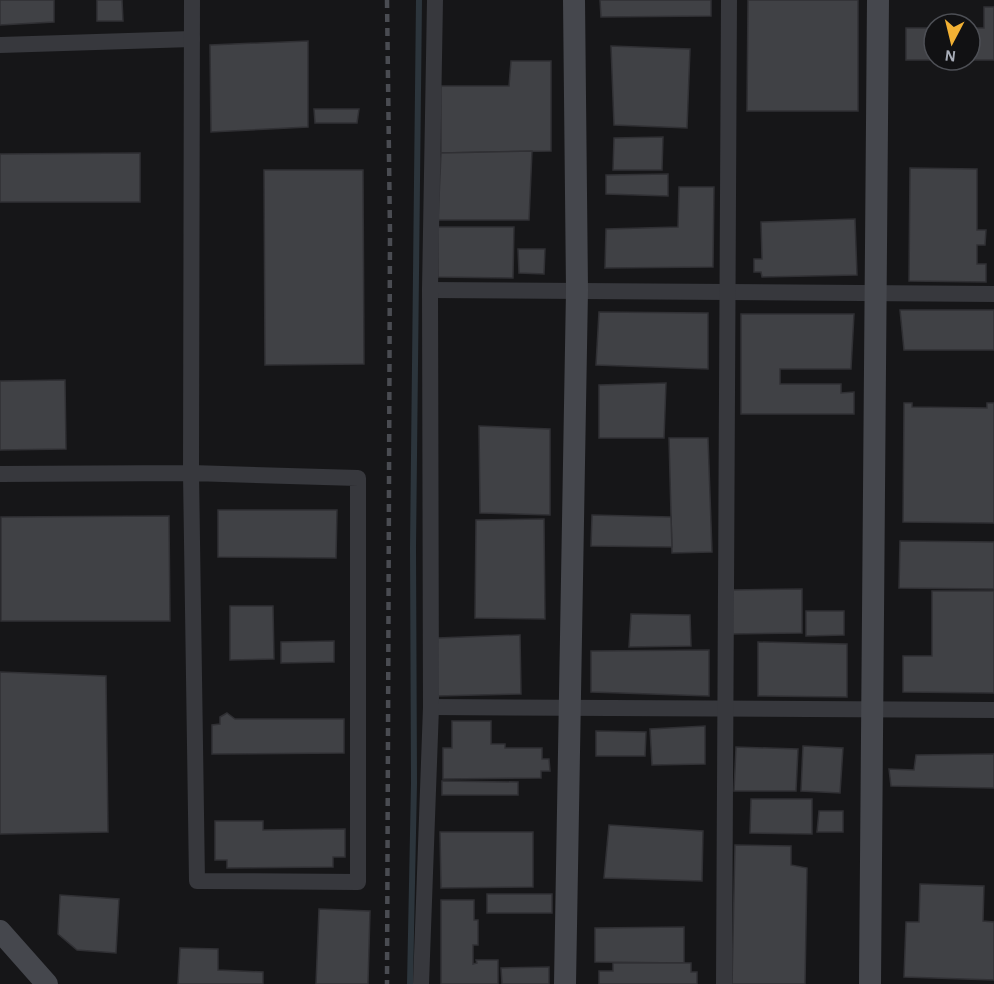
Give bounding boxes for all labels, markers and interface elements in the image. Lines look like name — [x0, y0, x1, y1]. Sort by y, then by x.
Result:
north arrow — [922, 12, 982, 72]
text: N — [944, 47, 957, 65]

